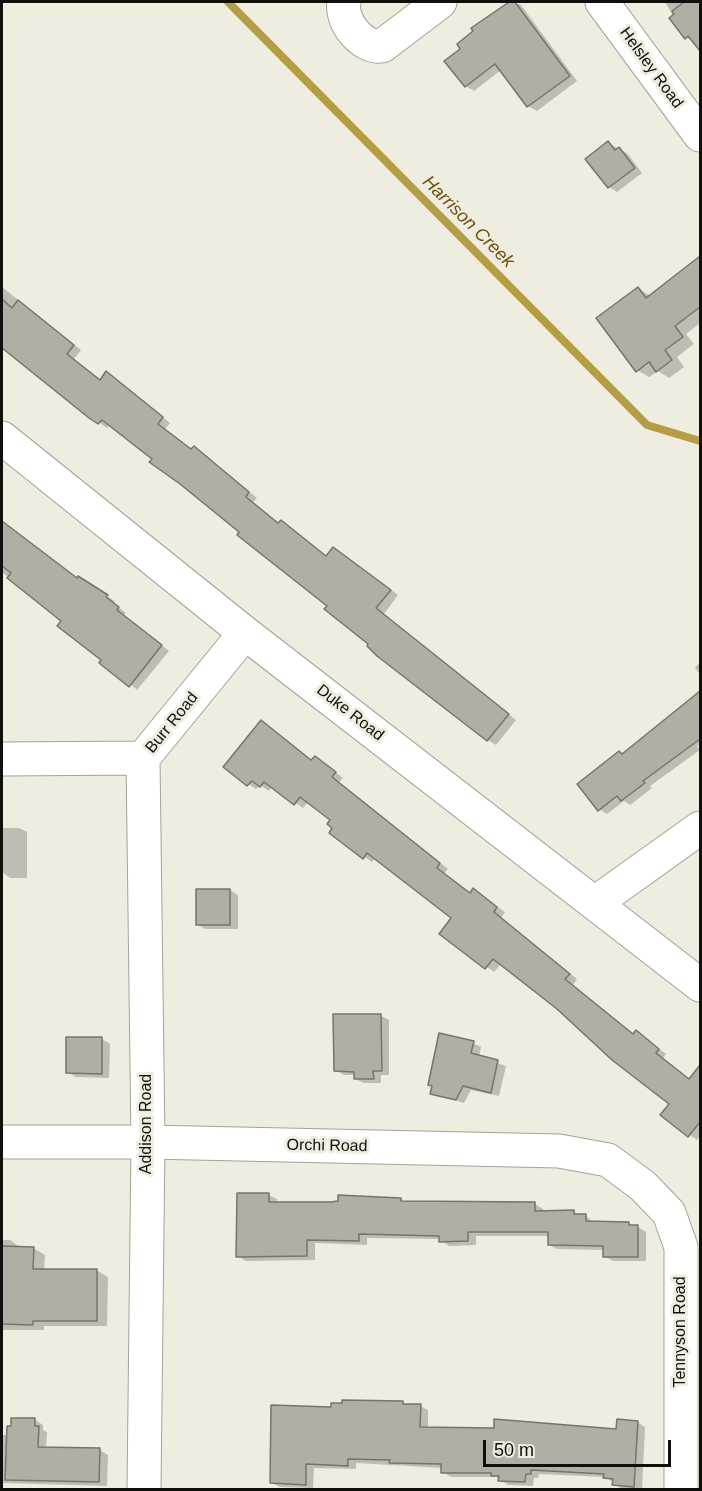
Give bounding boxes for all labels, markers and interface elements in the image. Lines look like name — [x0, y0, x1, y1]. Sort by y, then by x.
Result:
street label: Helsley Road — [615, 24, 687, 112]
water label: Harrison Creek — [418, 172, 518, 272]
street label: Duke Road — [313, 681, 387, 745]
street label: Burr Road — [142, 689, 202, 757]
street label: Addison Road — [137, 1074, 157, 1174]
street label: Orchi Road — [286, 1136, 368, 1156]
street label: Tennyson Road — [671, 1276, 691, 1388]
scale bar — [486, 1428, 674, 1466]
text: 50 m — [494, 1440, 534, 1460]

